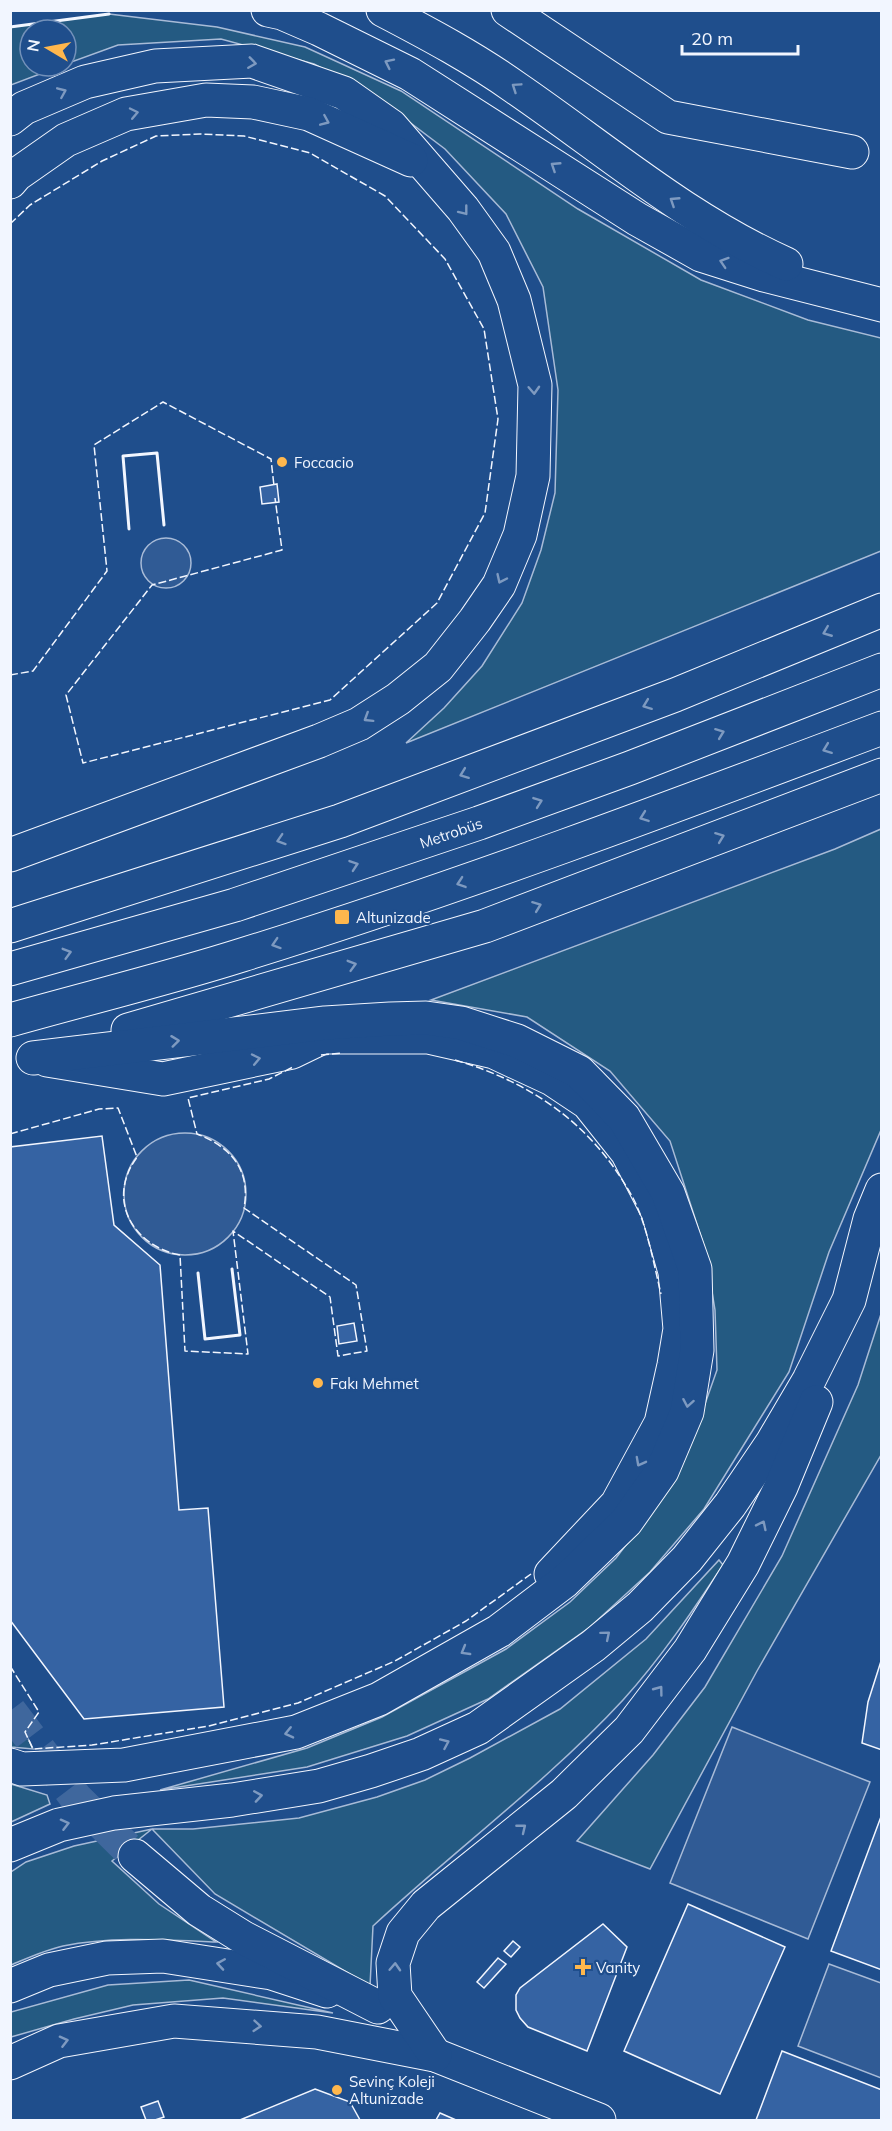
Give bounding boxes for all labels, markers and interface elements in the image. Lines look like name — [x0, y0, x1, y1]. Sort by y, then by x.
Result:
north arrow — [18, 18, 78, 78]
scale bar — [682, 18, 798, 56]
text: 20 m — [691, 27, 733, 50]
text: N — [22, 38, 44, 53]
one-way arrow — [248, 57, 257, 69]
one-way arrow — [385, 59, 396, 71]
one-way arrow — [511, 83, 522, 94]
one-way arrow — [55, 87, 66, 99]
one-way arrow — [128, 107, 138, 120]
one-way arrow — [318, 113, 329, 125]
one-way arrow — [551, 162, 562, 173]
one-way arrow — [670, 197, 680, 209]
one-way arrow — [456, 205, 467, 216]
one-way arrow — [719, 257, 730, 269]
one-way arrow — [528, 385, 541, 394]
place label: Foccacio — [294, 453, 354, 472]
marker: Foccacio — [275, 455, 289, 469]
one-way arrow — [497, 573, 509, 584]
one-way arrow — [823, 625, 834, 637]
one-way arrow — [642, 698, 653, 711]
one-way arrow — [364, 711, 375, 722]
one-way arrow — [714, 728, 725, 740]
one-way arrow — [822, 741, 833, 754]
one-way arrow — [459, 767, 470, 779]
one-way arrow — [532, 796, 543, 809]
one-way arrow — [639, 810, 650, 823]
street label: Metrobüs — [417, 813, 485, 853]
one-way arrow — [714, 832, 725, 845]
one-way arrow — [276, 833, 287, 845]
one-way arrow — [348, 860, 359, 873]
one-way arrow — [456, 876, 467, 888]
one-way arrow — [532, 901, 542, 914]
marker: Altunizade — [333, 908, 351, 926]
place label: Altunizade — [356, 908, 431, 927]
one-way arrow — [271, 937, 282, 949]
one-way arrow — [61, 948, 72, 960]
one-way arrow — [346, 960, 357, 972]
one-way arrow — [170, 1035, 179, 1048]
one-way arrow — [251, 1053, 261, 1066]
place label: Fakı Mehmet — [330, 1374, 419, 1393]
marker: Fakı Mehmet — [311, 1376, 325, 1390]
one-way arrow — [682, 1398, 695, 1408]
one-way arrow — [636, 1456, 647, 1466]
one-way arrow — [755, 1521, 767, 1532]
one-way arrow — [599, 1631, 610, 1642]
one-way arrow — [461, 1643, 471, 1655]
one-way arrow — [652, 1686, 663, 1697]
one-way arrow — [284, 1726, 294, 1739]
one-way arrow — [438, 1739, 449, 1751]
one-way arrow — [252, 1790, 262, 1803]
one-way arrow — [60, 1818, 70, 1831]
one-way arrow — [515, 1824, 526, 1835]
one-way arrow — [216, 1958, 226, 1971]
marker: Vanity — [574, 1958, 592, 1976]
place label: Vanity — [596, 1958, 640, 1977]
one-way arrow — [388, 1962, 401, 1971]
one-way arrow — [253, 2019, 262, 2032]
one-way arrow — [59, 2035, 69, 2048]
place label: Sevinç Koleji Altunizade — [349, 2072, 435, 2108]
marker: Sevinç Koleji Altunizade — [330, 2083, 344, 2097]

